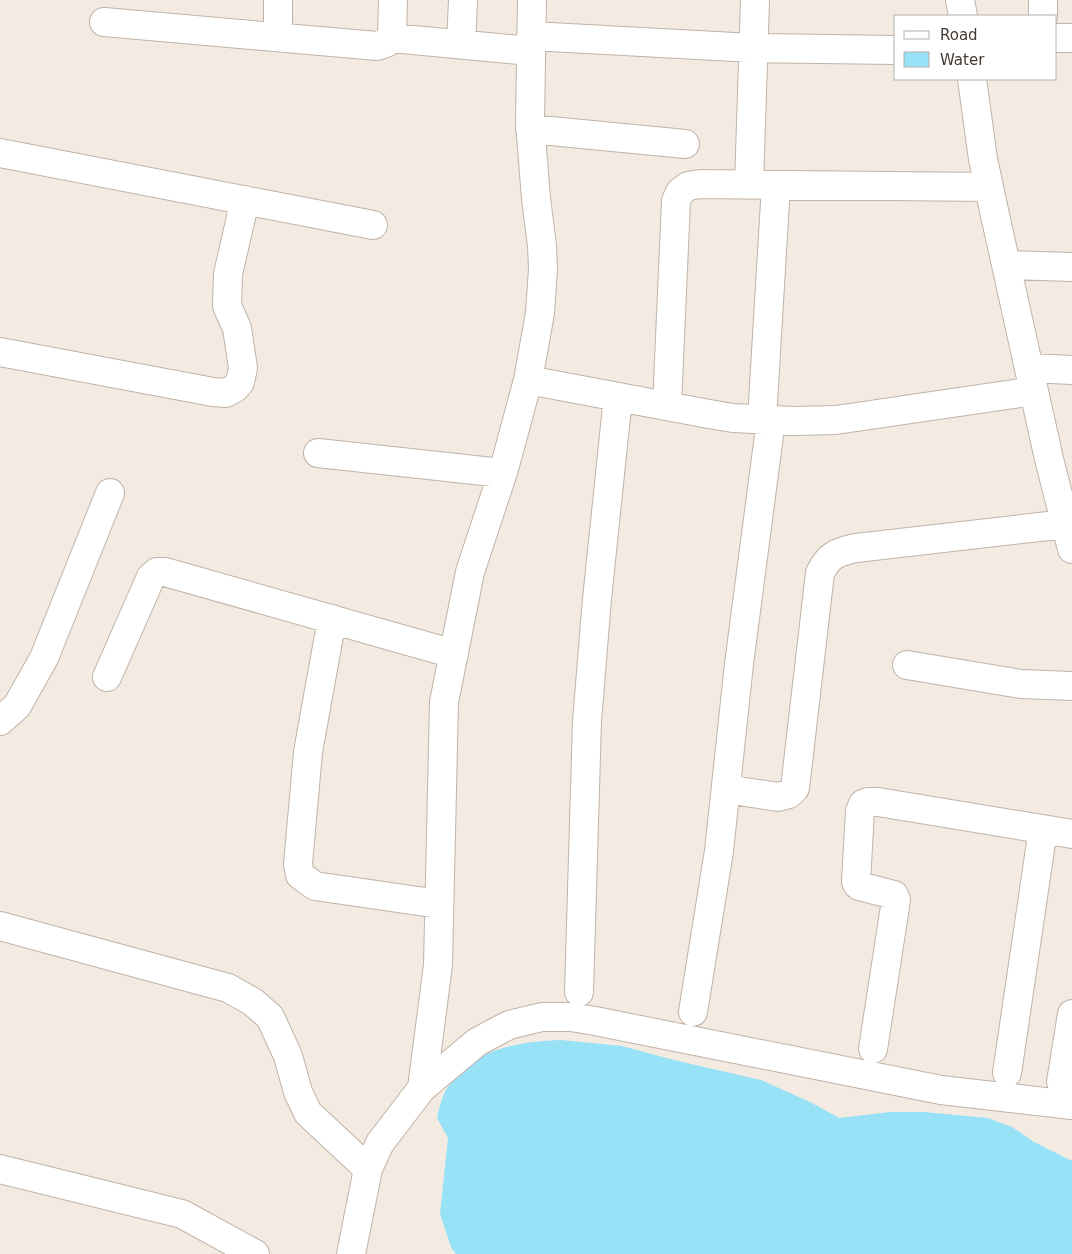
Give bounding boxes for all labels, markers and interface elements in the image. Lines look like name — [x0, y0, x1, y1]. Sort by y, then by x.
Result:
legend — [894, 15, 1057, 80]
text: Road — [940, 26, 978, 44]
text: Water — [940, 51, 985, 69]

